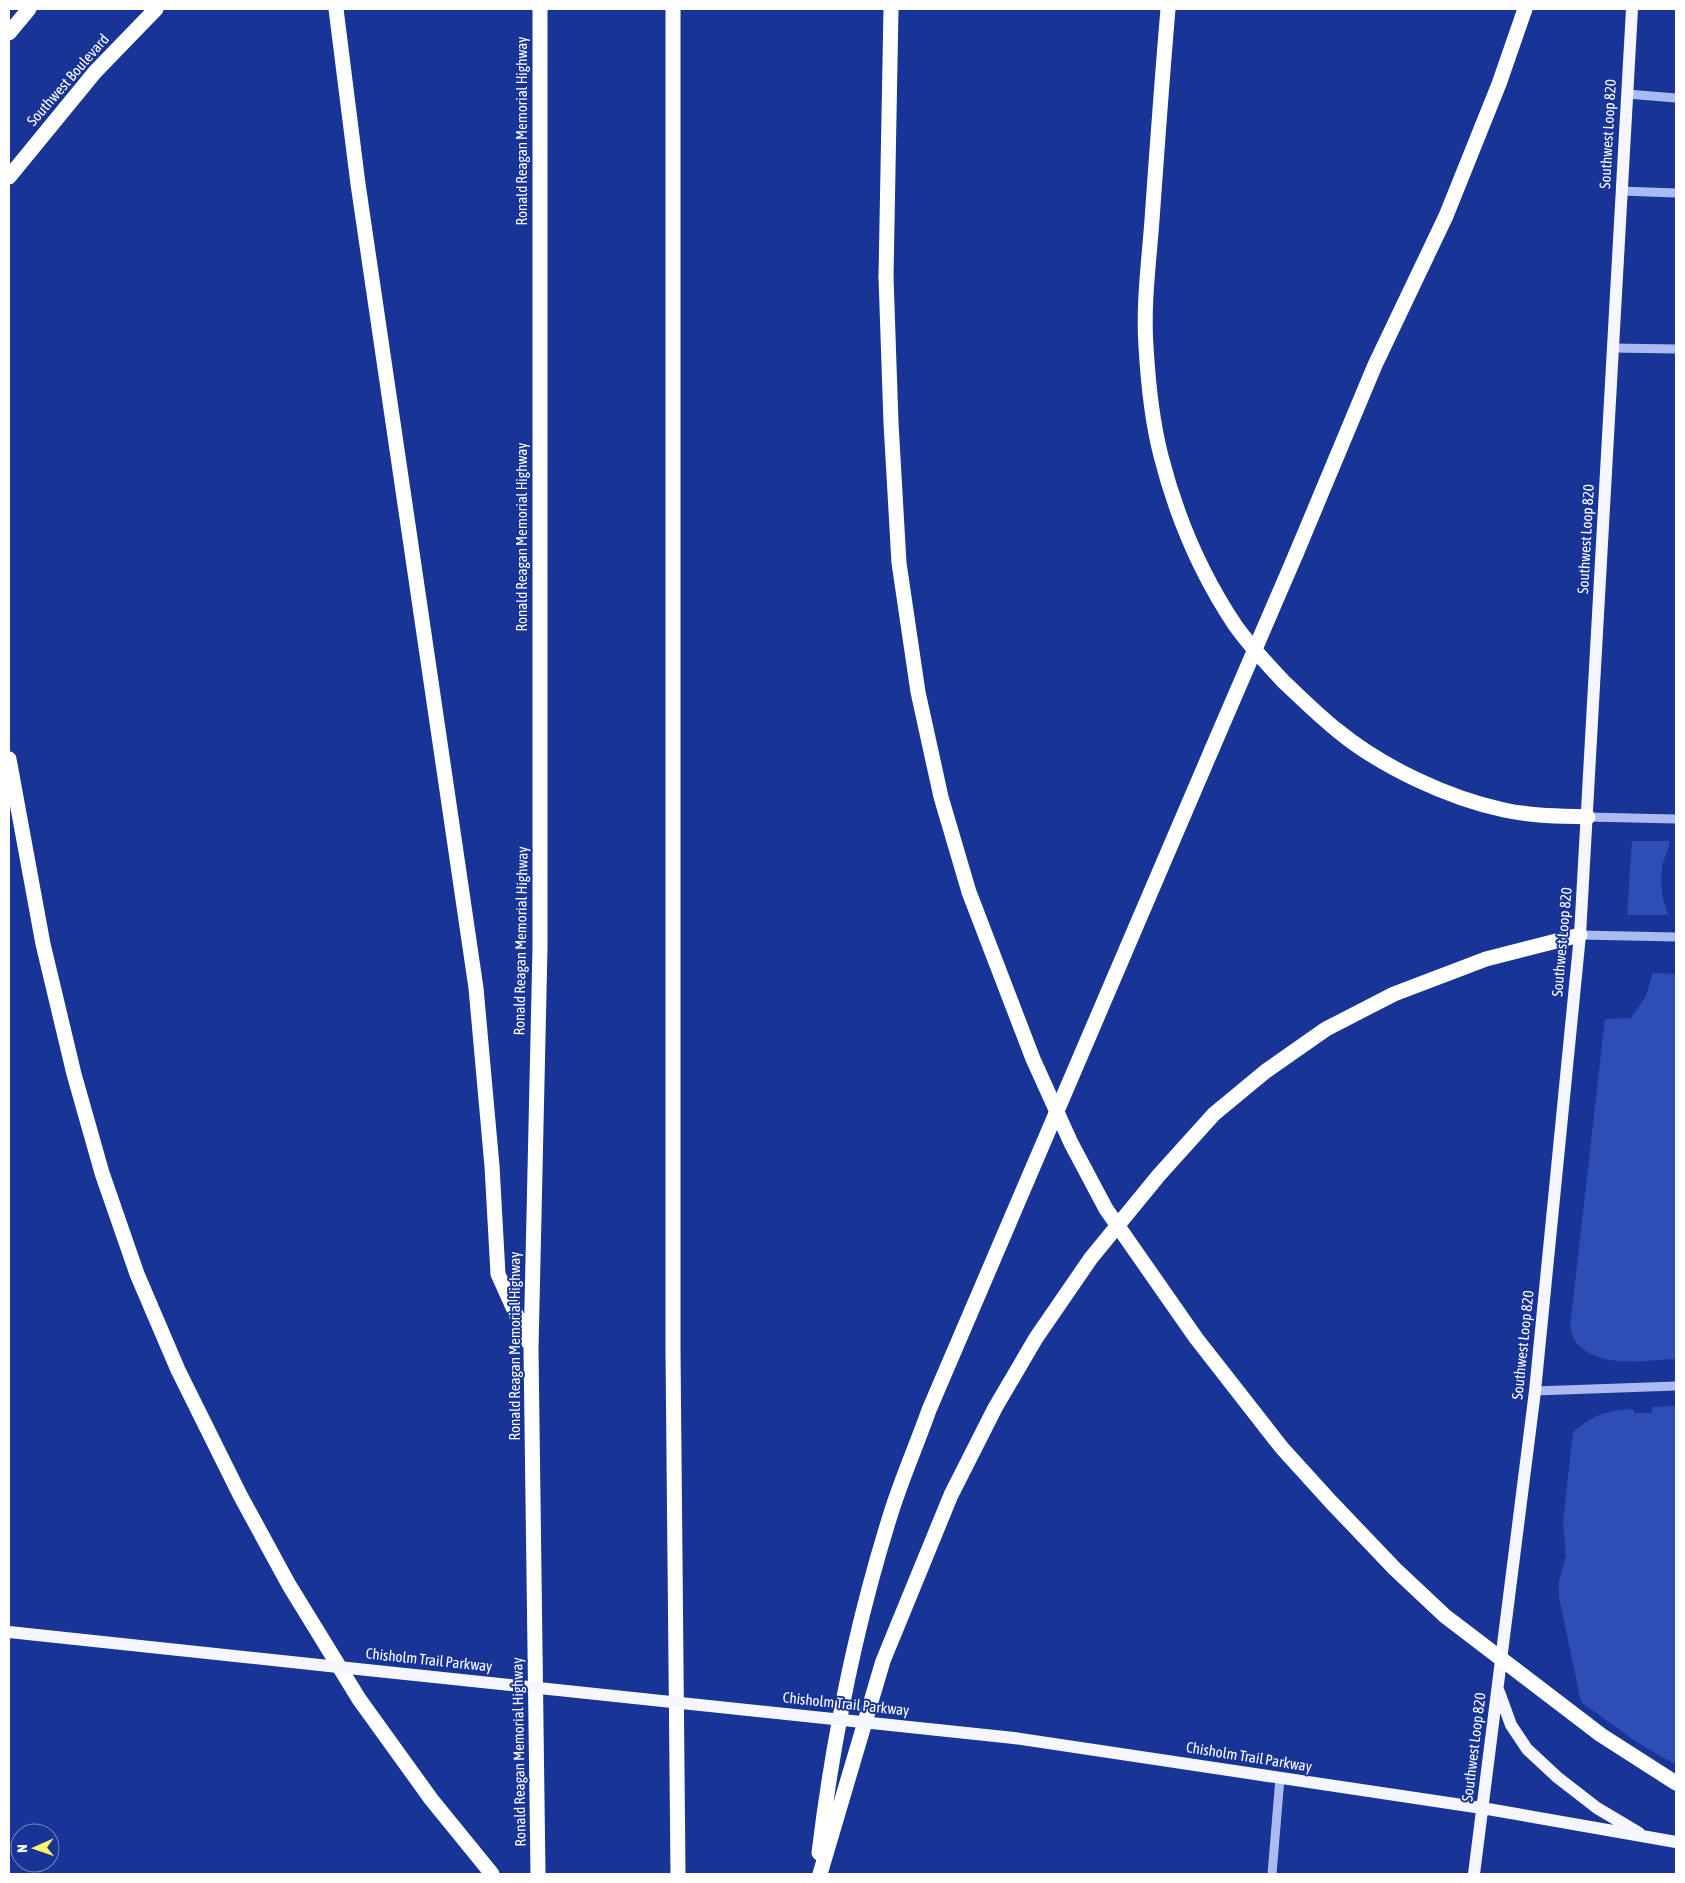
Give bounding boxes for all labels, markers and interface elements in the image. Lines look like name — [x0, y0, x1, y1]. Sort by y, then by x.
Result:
street label: Southwest Boulevard — [23, 30, 112, 129]
street label: Ronald Reagan Memorial Highway — [513, 37, 530, 225]
street label: Southwest Loop 820 — [1596, 79, 1619, 189]
street label: Ronald Reagan Memorial Highway — [513, 443, 530, 631]
street label: Southwest Loop 820 — [1574, 484, 1597, 594]
street label: Ronald Reagan Memorial Highway — [510, 846, 531, 1036]
street label: Southwest Loop 820 — [1548, 887, 1575, 997]
street label: Ronald Reagan Memorial Highway — [506, 1252, 523, 1440]
street label: Southwest Loop 820 — [1508, 1290, 1537, 1400]
street label: Chisholm Trail Parkway — [365, 1644, 493, 1675]
street label: Ronald Reagan Memorial Highway — [508, 1657, 529, 1847]
street label: Chisholm Trail Parkway — [782, 1688, 910, 1719]
street label: Southwest Loop 820 — [1458, 1691, 1489, 1802]
street label: Chisholm Trail Parkway — [1185, 1738, 1313, 1775]
north arrow — [10, 1823, 60, 1873]
text: N — [14, 1844, 30, 1853]

